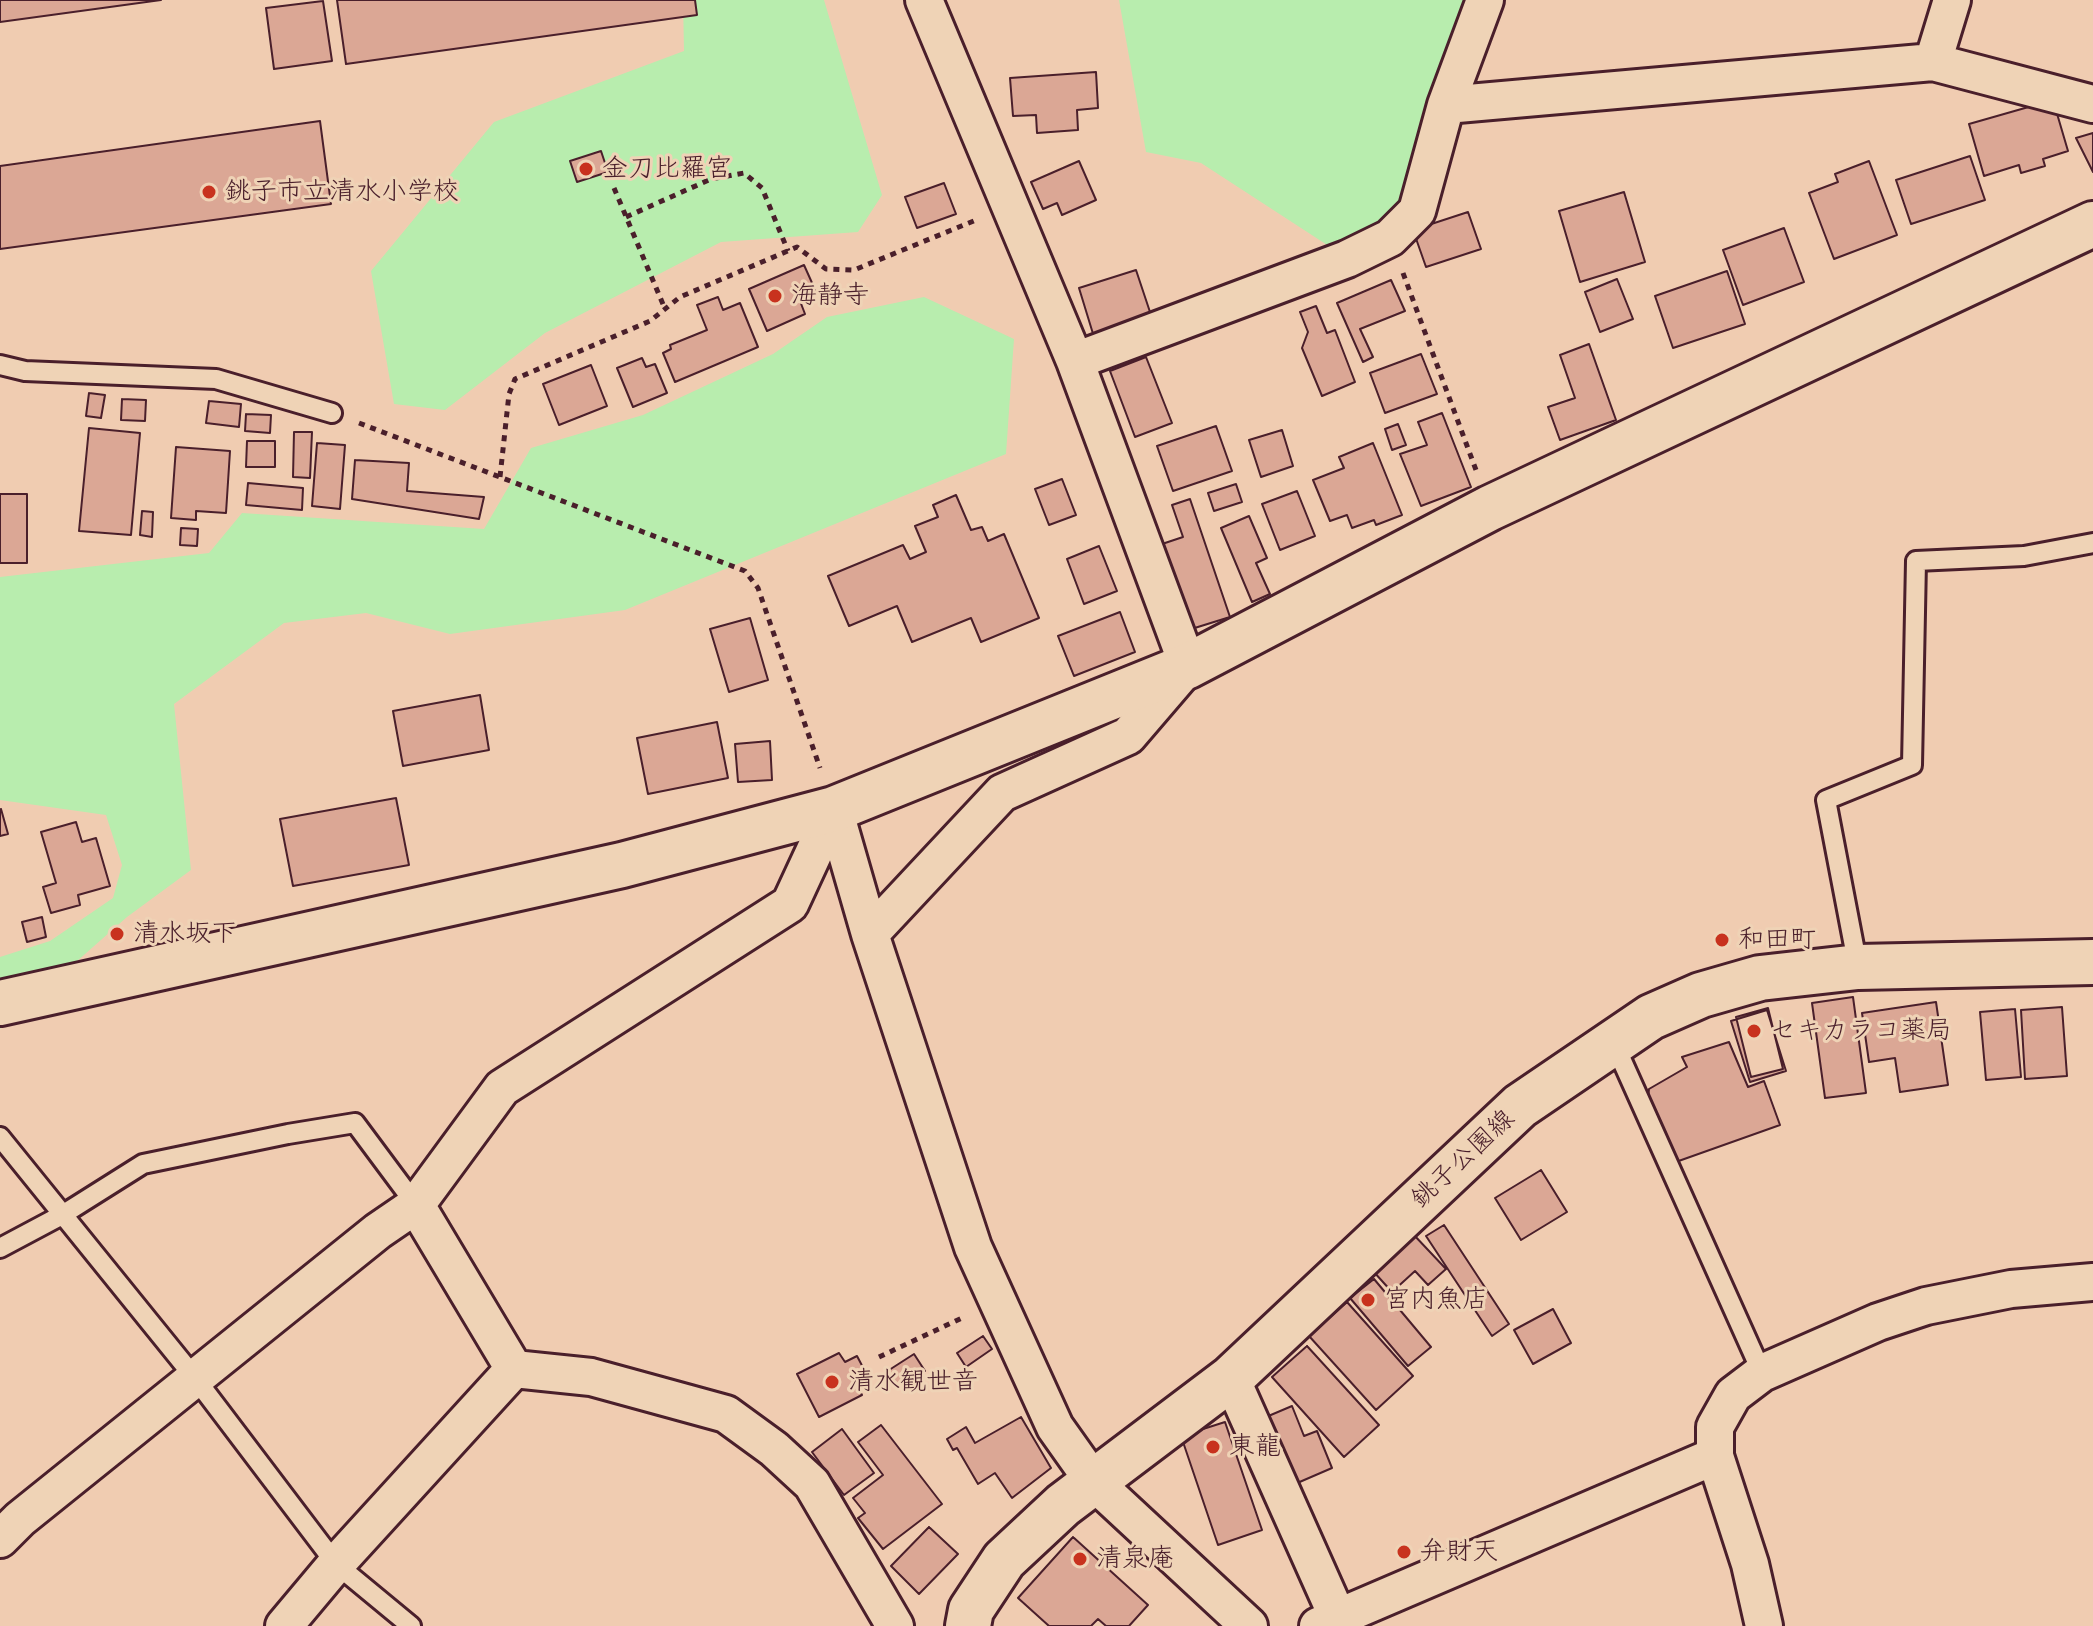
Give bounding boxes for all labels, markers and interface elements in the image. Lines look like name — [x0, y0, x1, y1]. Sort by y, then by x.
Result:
place label: 金刀比羅宮 — [602, 153, 732, 185]
marker: 金刀比羅宮 — [577, 160, 595, 178]
place label: 銚子市立清水小学校 — [225, 176, 459, 208]
marker: 銚子市立清水小学校 — [200, 183, 218, 201]
place label: 海静寺 — [791, 280, 869, 312]
marker: 海静寺 — [766, 287, 784, 305]
place label: 清水坂下 — [133, 918, 237, 950]
place label: 和田町 — [1738, 924, 1816, 956]
marker: 清水坂下 — [108, 925, 126, 943]
marker: 和田町 — [1713, 931, 1731, 949]
place label: セキカラコ薬局 — [1770, 1015, 1952, 1047]
marker: セキカラコ薬局 — [1745, 1022, 1763, 1040]
street label: 銚子公園線 — [1405, 1103, 1521, 1215]
place label: 宮内魚店 — [1384, 1284, 1488, 1316]
marker: 宮内魚店 — [1359, 1291, 1377, 1309]
place label: 清水観世音 — [848, 1366, 978, 1398]
marker: 清水観世音 — [823, 1373, 841, 1391]
place label: 東龍 — [1229, 1431, 1281, 1463]
marker: 東龍 — [1204, 1438, 1222, 1456]
place label: 弁財天 — [1420, 1536, 1498, 1568]
place label: 清泉庵 — [1096, 1543, 1174, 1575]
marker: 弁財天 — [1395, 1543, 1413, 1561]
marker: 清泉庵 — [1071, 1550, 1089, 1568]

